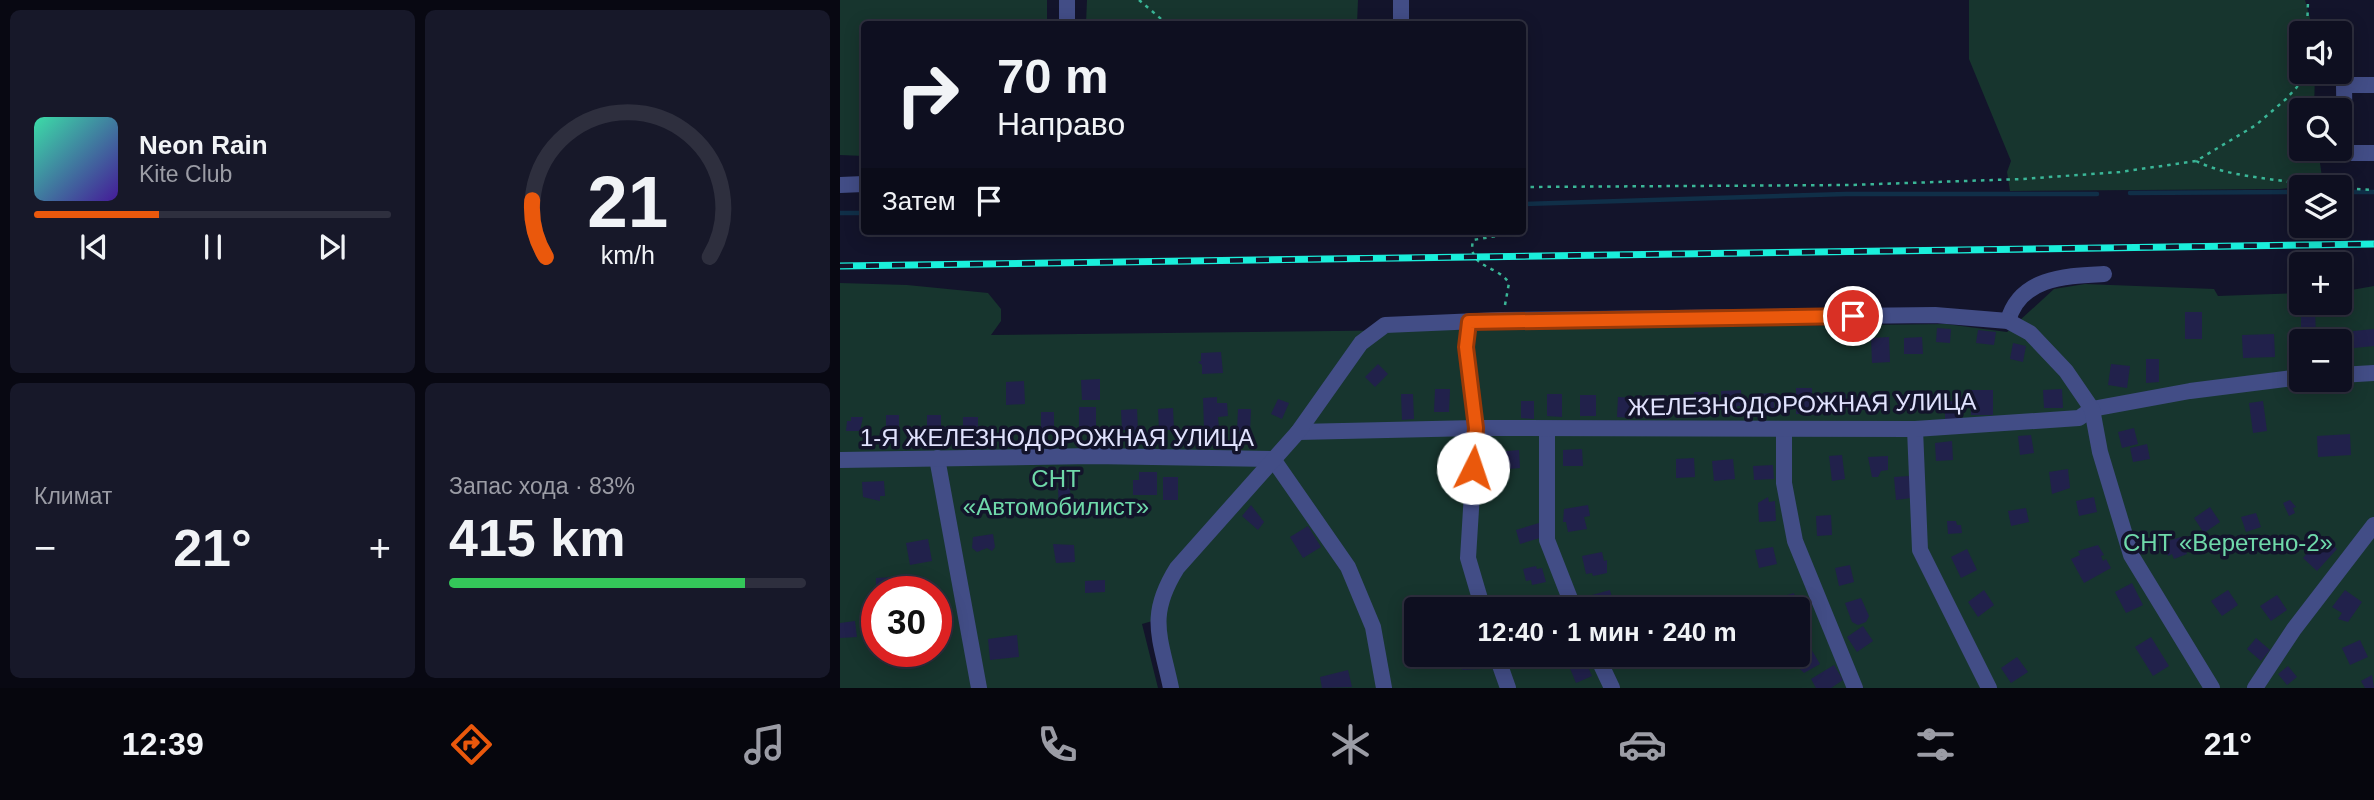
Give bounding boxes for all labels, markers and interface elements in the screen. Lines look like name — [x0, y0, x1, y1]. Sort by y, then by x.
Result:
map controls — [2289, 21, 2352, 392]
button: sound — [2289, 21, 2352, 84]
icon: right — [882, 49, 973, 140]
text: 70 m — [997, 49, 1109, 103]
button: search — [2289, 98, 2352, 161]
text: Направо — [997, 106, 1125, 142]
text: Neon Rain — [139, 130, 268, 160]
text: Kite Club — [139, 161, 232, 187]
text: 21 — [587, 162, 668, 243]
button: layers — [2289, 175, 2352, 238]
icon: arrive — [970, 182, 1008, 220]
text: Затем — [882, 186, 956, 216]
icon: previous — [75, 228, 113, 266]
icon: pause — [194, 228, 232, 266]
icon: next — [313, 228, 351, 266]
text: km/h — [600, 241, 655, 269]
button: + — [2289, 252, 2352, 315]
pin — [1823, 286, 1883, 346]
icon: arrive — [1834, 297, 1872, 335]
button: − — [2289, 329, 2352, 392]
street label: ЖЕЛЕЗНОДОРОЖНАЯ УЛИЦА — [1627, 387, 1977, 421]
street label: 1-Я ЖЕЛЕЗНОДОРОЖНАЯ УЛИЦА — [860, 424, 1254, 451]
position arrow — [1436, 431, 1510, 505]
park label: СНТ «Автомобилист» — [963, 465, 1149, 520]
text: Запас хода · 83% — [449, 473, 635, 499]
text: Климат — [34, 483, 112, 509]
text: 415 km — [449, 509, 625, 567]
text: 21° — [173, 519, 252, 577]
text: − — [34, 527, 56, 569]
text: + — [369, 527, 391, 569]
park label: СНТ «Веретено-2» — [2123, 529, 2333, 556]
speed limit sign: 30 — [861, 576, 952, 667]
text: 12:40 · 1 мин · 240 m — [1477, 617, 1737, 647]
icon: directions — [447, 720, 496, 769]
icon: music — [740, 720, 789, 769]
icon: phone — [1033, 720, 1082, 769]
icon: climate — [1326, 720, 1375, 769]
icon: car — [1618, 720, 1667, 769]
icon: filters — [1911, 720, 1960, 769]
text: 12:39 — [122, 726, 204, 762]
text: 21° — [2204, 726, 2252, 762]

